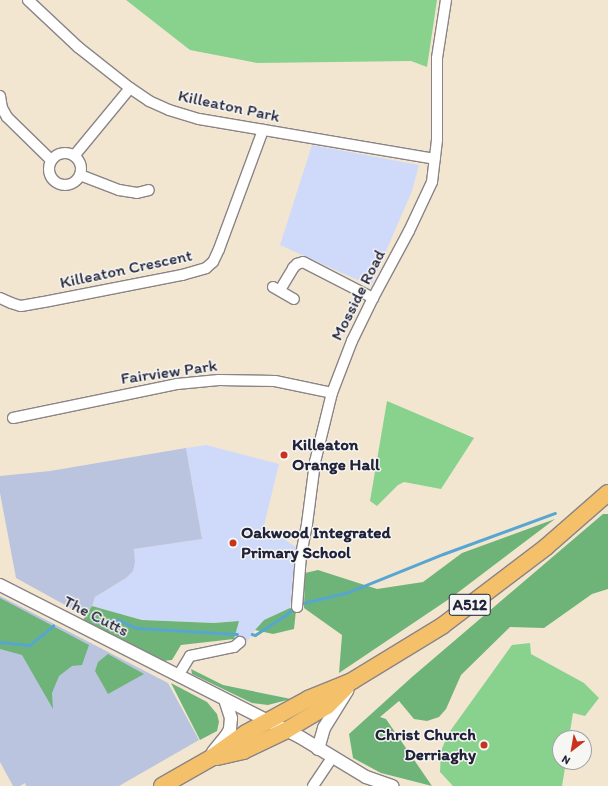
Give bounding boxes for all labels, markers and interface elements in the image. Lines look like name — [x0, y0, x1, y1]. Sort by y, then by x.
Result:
street label: Killeaton Park — [176, 85, 282, 127]
street label: Killeaton Crescent — [58, 245, 194, 293]
street label: Mosside Road — [326, 246, 390, 344]
street label: Fairview Park — [119, 355, 219, 389]
place label: Killeaton Orange Hall — [292, 435, 380, 475]
marker: Killeaton Orange Hall — [279, 450, 289, 460]
place label: Oakwood Integrated Primary School — [241, 523, 391, 563]
marker: Oakwood Integrated Primary School — [228, 538, 238, 548]
street label: The Cutts — [60, 591, 132, 641]
road number: A512 — [448, 591, 492, 619]
place label: Christ Church Derriaghy — [374, 725, 476, 765]
north arrow — [552, 730, 592, 770]
marker: Christ Church Derriaghy — [479, 740, 489, 750]
text: N — [560, 752, 573, 767]

